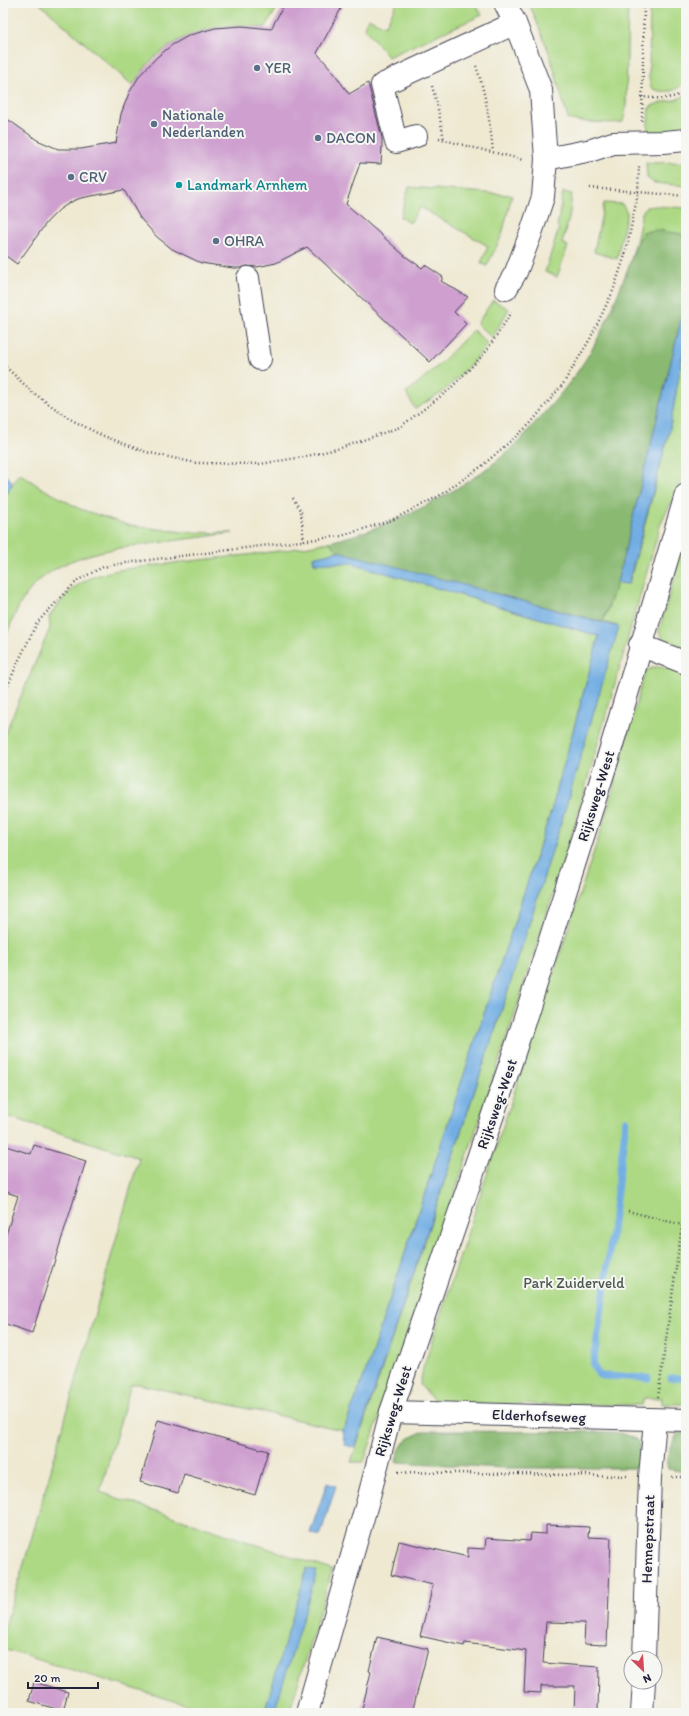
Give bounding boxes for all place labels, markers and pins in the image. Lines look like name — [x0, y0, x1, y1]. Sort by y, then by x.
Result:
place label: YER — [265, 59, 292, 77]
marker: YER — [252, 63, 262, 73]
place label: Nationale Nederlanden — [162, 106, 245, 141]
marker: Nationale Nederlanden — [149, 119, 159, 129]
place label: DACON — [326, 129, 376, 147]
marker: DACON — [313, 133, 323, 143]
place label: CRV — [79, 168, 107, 186]
marker: CRV — [66, 172, 76, 182]
place label: Landmark Arnhem — [187, 176, 308, 194]
marker: Landmark Arnhem — [174, 180, 184, 190]
place label: OHRA — [224, 232, 265, 250]
marker: OHRA — [211, 236, 221, 246]

